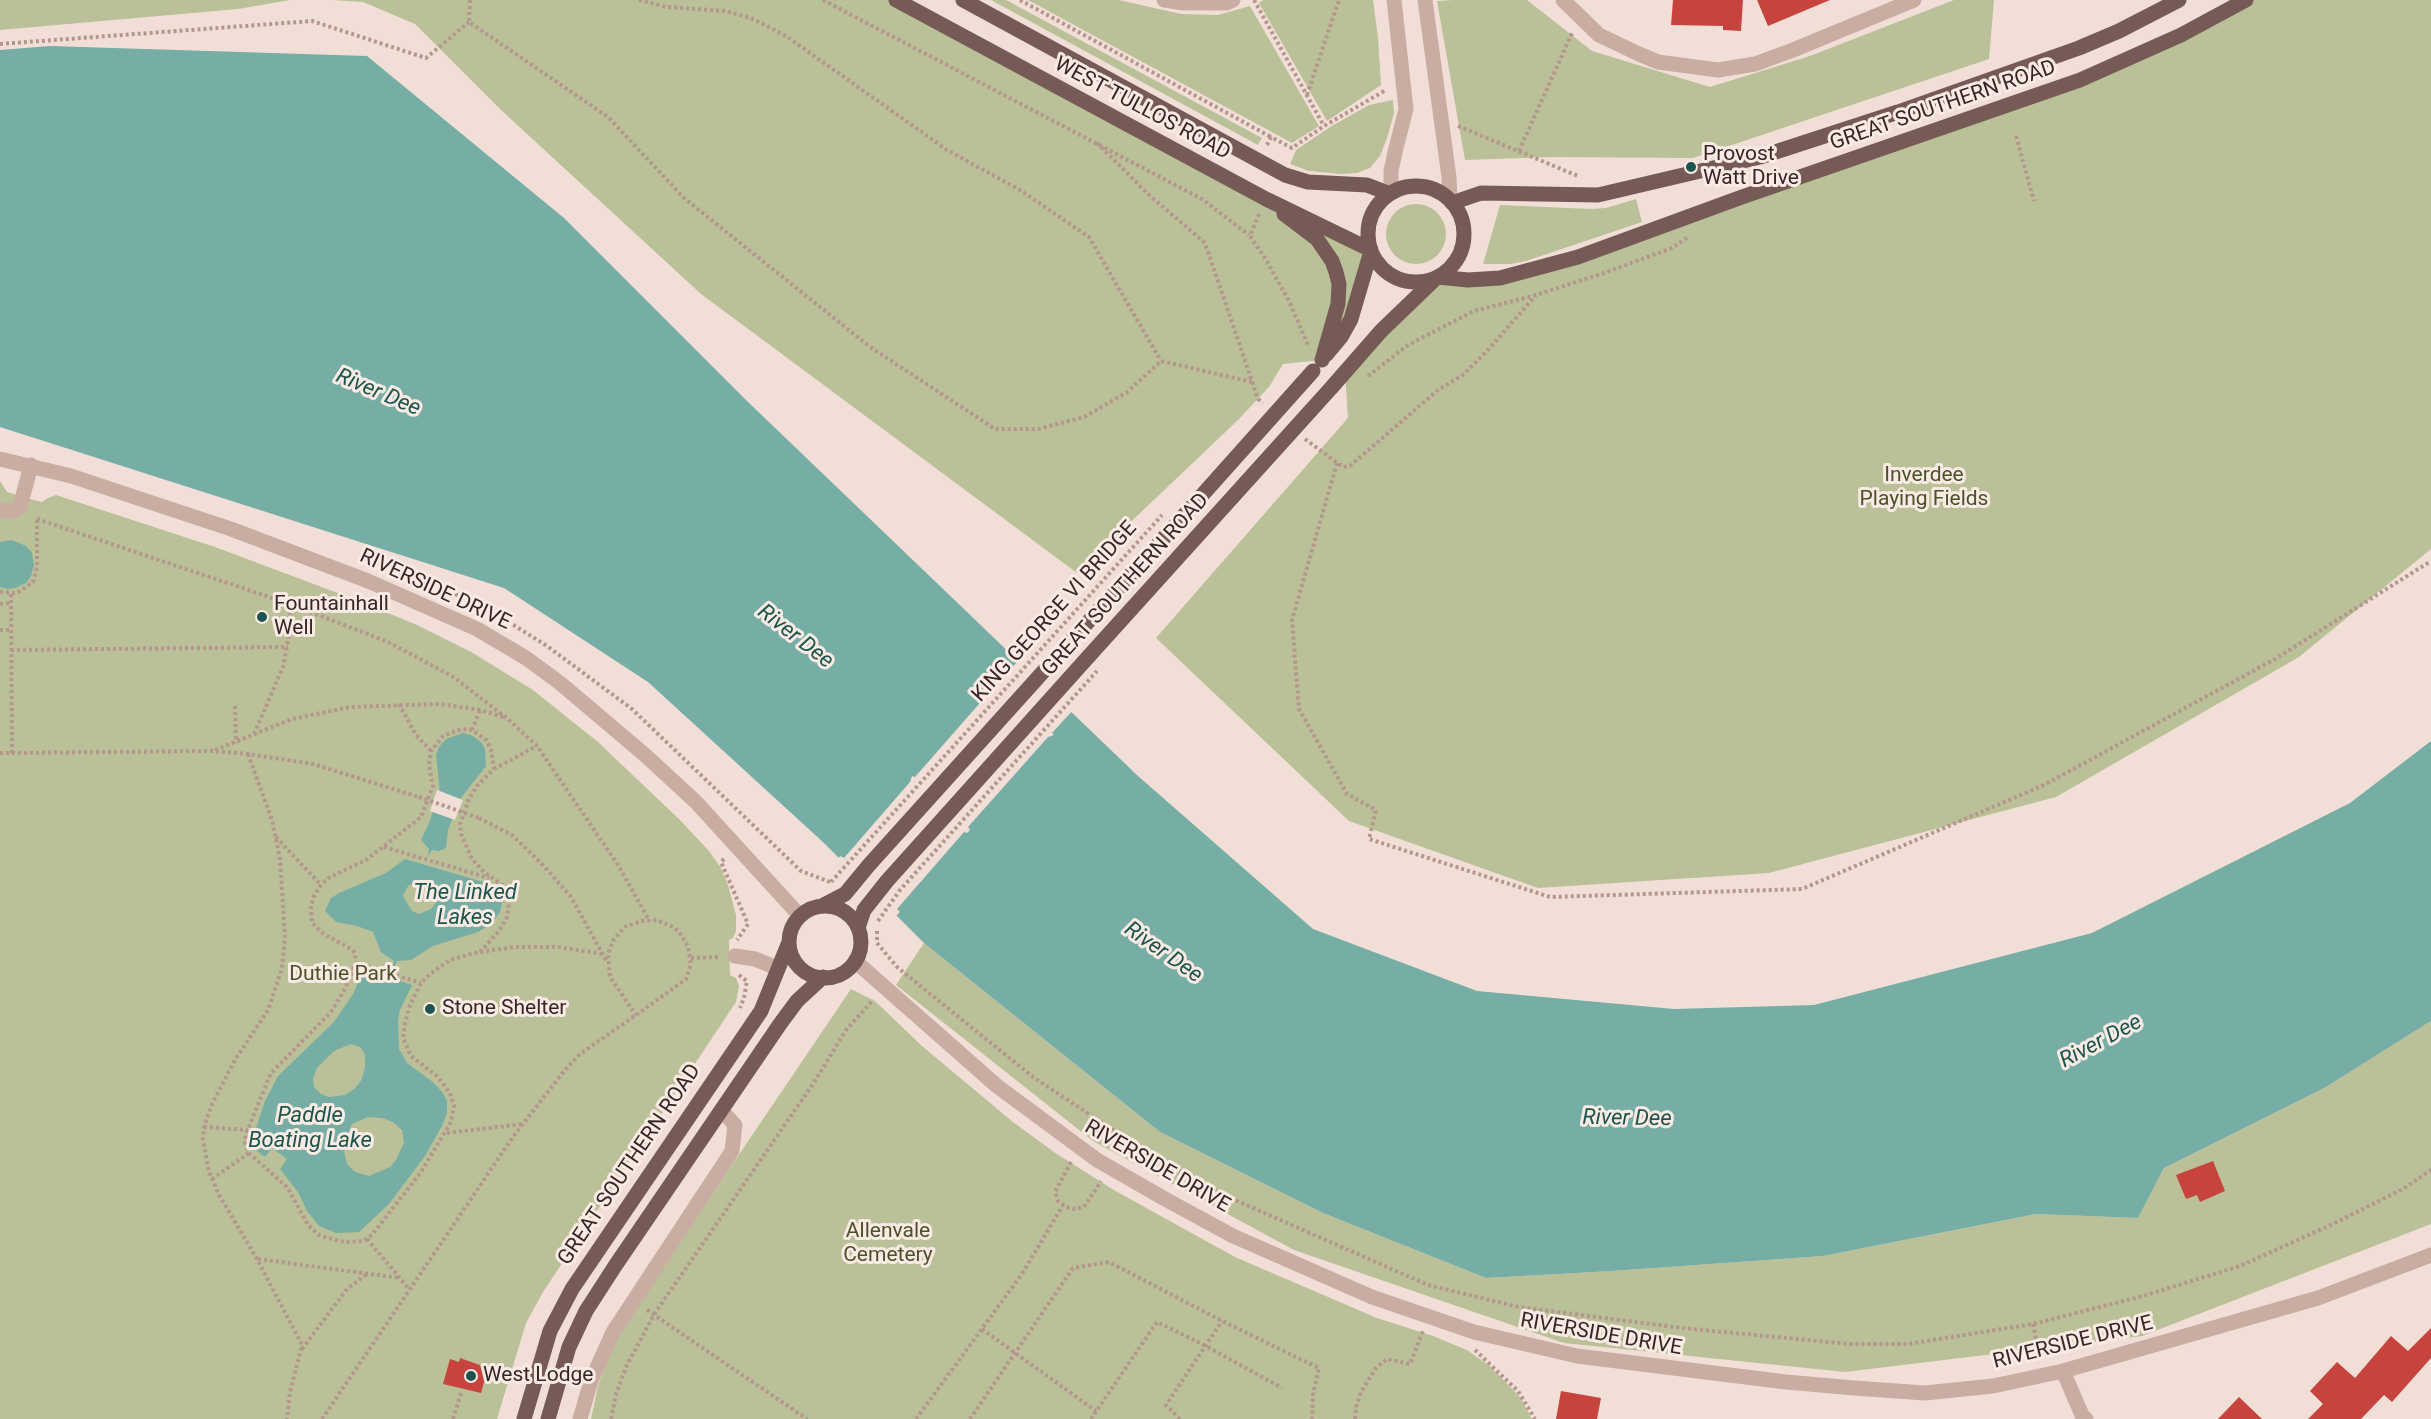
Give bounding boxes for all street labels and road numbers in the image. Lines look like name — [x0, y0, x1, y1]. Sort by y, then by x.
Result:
street label: WEST TULLOS ROAD — [1050, 52, 1234, 166]
street label: GREAT SOUTHERN ROAD — [1827, 55, 2059, 157]
street label: GREAT SOUTHERN ROAD — [1037, 488, 1215, 682]
street label: KING GEORGE VI BRIDGE — [967, 516, 1143, 708]
street label: RIVERSIDE DRIVE — [355, 544, 515, 636]
street label: GREAT SOUTHERN ROAD — [553, 1060, 707, 1270]
street label: RIVERSIDE DRIVE — [1080, 1115, 1234, 1219]
street label: RIVERSIDE DRIVE — [1518, 1308, 1684, 1362]
street label: RIVERSIDE DRIVE — [1991, 1311, 2155, 1375]

